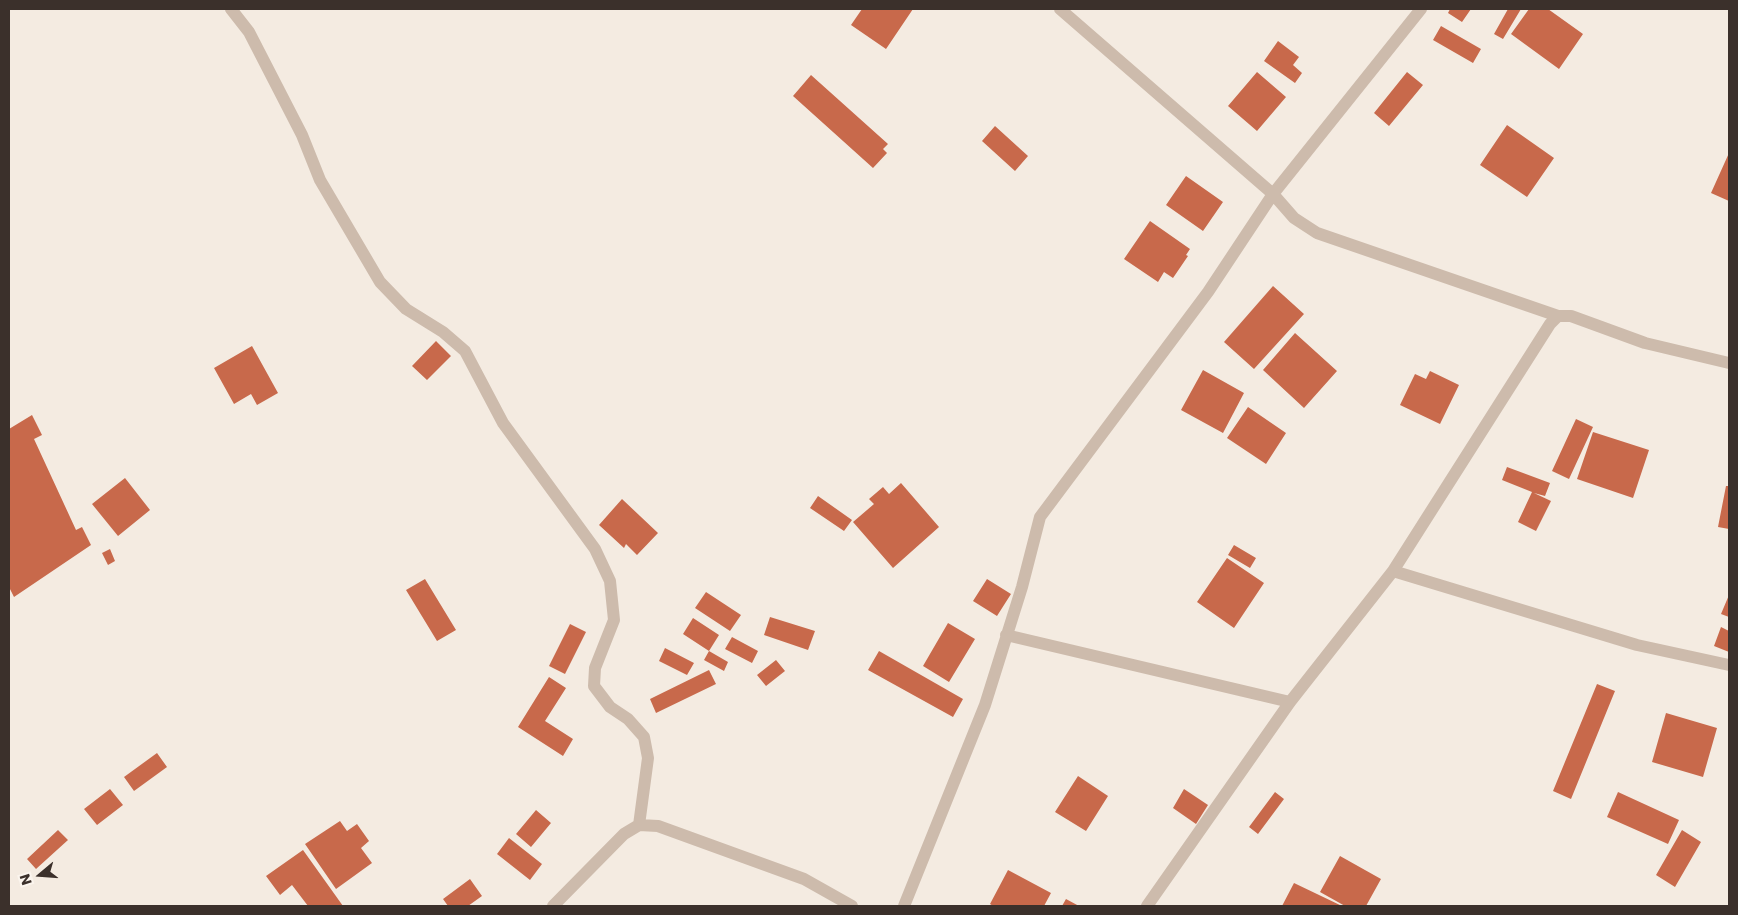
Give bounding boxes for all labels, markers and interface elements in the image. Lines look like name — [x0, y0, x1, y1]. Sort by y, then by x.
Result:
north arrow — [15, 850, 65, 900]
text: N — [15, 872, 37, 888]

